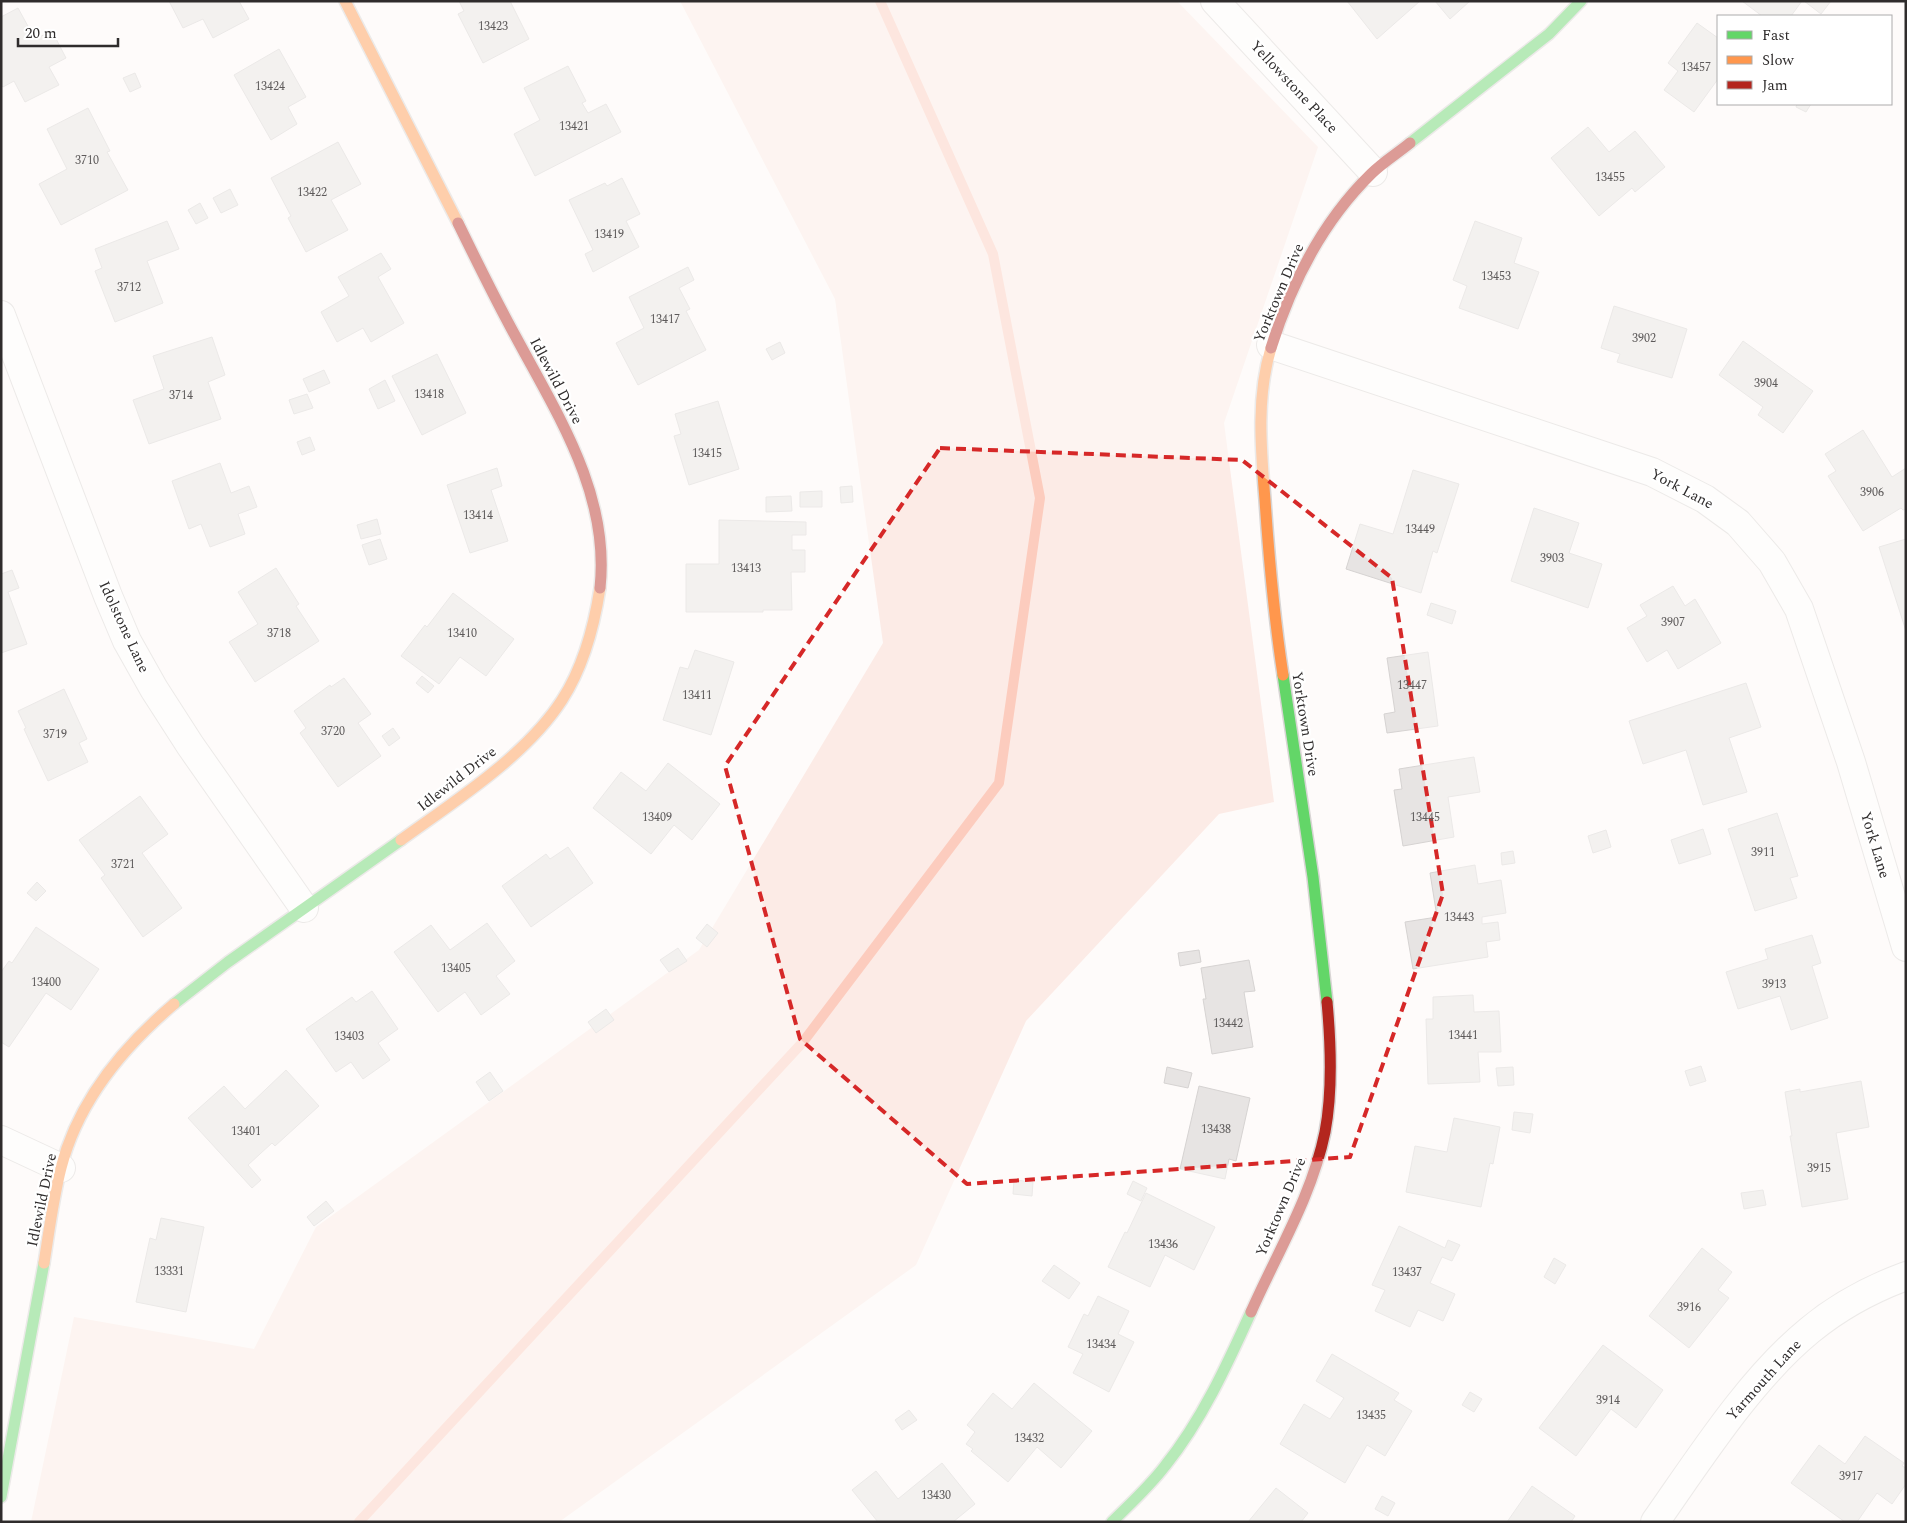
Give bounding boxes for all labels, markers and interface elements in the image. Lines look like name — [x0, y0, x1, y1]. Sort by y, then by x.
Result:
scale bar — [18, 15, 118, 47]
legend — [1717, 15, 1892, 105]
house number: 13423 — [478, 17, 508, 36]
text: 20 m — [25, 22, 57, 45]
text: Fast — [1762, 24, 1790, 47]
street label: Yellowstone Place — [1245, 35, 1343, 139]
text: Slow — [1762, 49, 1794, 72]
house number: 13457 — [1681, 58, 1711, 77]
text: Jam — [1762, 74, 1788, 97]
house number: 13424 — [255, 77, 285, 96]
house number: 13421 — [559, 117, 589, 136]
house number: 3710 — [75, 151, 99, 170]
house number: 13455 — [1595, 168, 1625, 187]
house number: 13422 — [297, 183, 327, 202]
house number: 13419 — [594, 225, 624, 244]
street label: Yorktown Drive — [1248, 240, 1310, 346]
house number: 13453 — [1481, 267, 1511, 286]
house number: 3712 — [117, 278, 141, 297]
house number: 13417 — [650, 310, 680, 329]
house number: 3902 — [1632, 329, 1656, 348]
street label: Idlewild Drive — [524, 334, 588, 428]
house number: 3904 — [1754, 374, 1778, 393]
house number: 13418 — [414, 385, 444, 404]
house number: 3714 — [169, 386, 193, 405]
house number: 13415 — [692, 444, 722, 463]
street label: York Lane — [1646, 463, 1718, 515]
house number: 3906 — [1860, 483, 1884, 502]
house number: 13414 — [463, 506, 493, 525]
house number: 13449 — [1405, 520, 1435, 539]
house number: 3903 — [1540, 549, 1564, 568]
house number: 13413 — [731, 559, 761, 578]
street label: Idolstone Lane — [93, 577, 155, 677]
house number: 3907 — [1661, 613, 1685, 632]
house number: 3718 — [267, 624, 291, 643]
house number: 13410 — [447, 624, 477, 643]
street label: Yorktown Drive — [1285, 670, 1325, 778]
house number: 13447 — [1397, 676, 1427, 695]
house number: 13411 — [682, 686, 712, 705]
house number: 3720 — [321, 722, 345, 741]
house number: 3719 — [43, 725, 67, 744]
street label: Idlewild Drive — [412, 741, 502, 817]
house number: 13409 — [642, 808, 672, 827]
house number: 13445 — [1410, 808, 1440, 827]
street label: York Lane — [1854, 809, 1896, 881]
house number: 3911 — [1751, 843, 1775, 862]
house number: 3721 — [111, 855, 135, 874]
house number: 13443 — [1444, 908, 1474, 927]
house number: 13405 — [441, 959, 471, 978]
house number: 13400 — [31, 973, 61, 992]
house number: 3913 — [1762, 975, 1786, 994]
house number: 13442 — [1213, 1014, 1243, 1033]
house number: 13441 — [1448, 1026, 1478, 1045]
house number: 13403 — [334, 1027, 364, 1046]
house number: 13438 — [1201, 1120, 1231, 1139]
house number: 13401 — [231, 1122, 261, 1141]
street label: Idlewild Drive — [21, 1151, 63, 1249]
street label: Yorktown Drive — [1250, 1154, 1312, 1260]
house number: 3915 — [1807, 1159, 1831, 1178]
house number: 13436 — [1148, 1235, 1178, 1254]
house number: 13331 — [154, 1262, 184, 1281]
house number: 13437 — [1392, 1263, 1422, 1282]
house number: 3916 — [1677, 1298, 1701, 1317]
street label: Yarmouth Lane — [1721, 1334, 1807, 1426]
house number: 13434 — [1086, 1335, 1116, 1354]
house number: 3914 — [1596, 1391, 1620, 1410]
house number: 13435 — [1356, 1406, 1386, 1425]
house number: 13432 — [1014, 1429, 1044, 1448]
house number: 3917 — [1839, 1467, 1863, 1486]
house number: 13430 — [921, 1486, 951, 1505]

